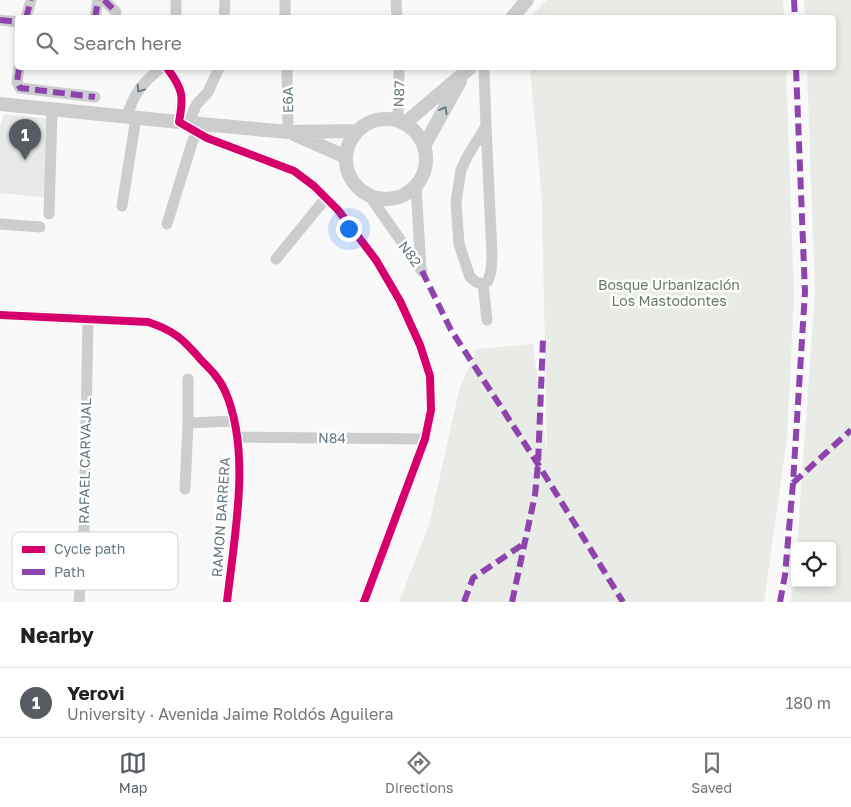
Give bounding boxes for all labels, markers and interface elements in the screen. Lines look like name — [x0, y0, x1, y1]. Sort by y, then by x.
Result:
search box — [15, 15, 836, 70]
icon: search — [33, 29, 61, 57]
text: Search here — [73, 31, 182, 54]
street label: N87 — [390, 80, 407, 108]
one-way arrow — [136, 84, 146, 93]
street label: E6A — [279, 86, 296, 113]
one-way arrow — [438, 106, 448, 115]
pin: 1 — [9, 119, 41, 160]
your location — [336, 216, 362, 242]
street label: N82 — [395, 238, 425, 270]
park label: Bosque Urbanización Los Mastodontes — [598, 276, 740, 309]
street label: RAFAEL CARVAJAL — [75, 398, 94, 524]
street label: N84 — [318, 429, 346, 446]
street label: RAMON BARRERA — [208, 456, 233, 578]
legend — [12, 532, 178, 590]
text: Cycle path — [54, 540, 125, 557]
map controls — [791, 542, 836, 587]
button: locate — [791, 542, 836, 587]
text: Path — [54, 563, 85, 580]
text: Nearby — [20, 622, 94, 648]
text: Yerovi — [67, 681, 125, 704]
text: 1 — [32, 693, 40, 713]
text: 180 m — [785, 693, 831, 713]
text: University · Avenida Jaime Roldós Aguilera — [67, 704, 393, 724]
tab: Map — [119, 749, 147, 796]
tab: Directions — [385, 749, 454, 796]
tab: Saved — [691, 749, 732, 796]

